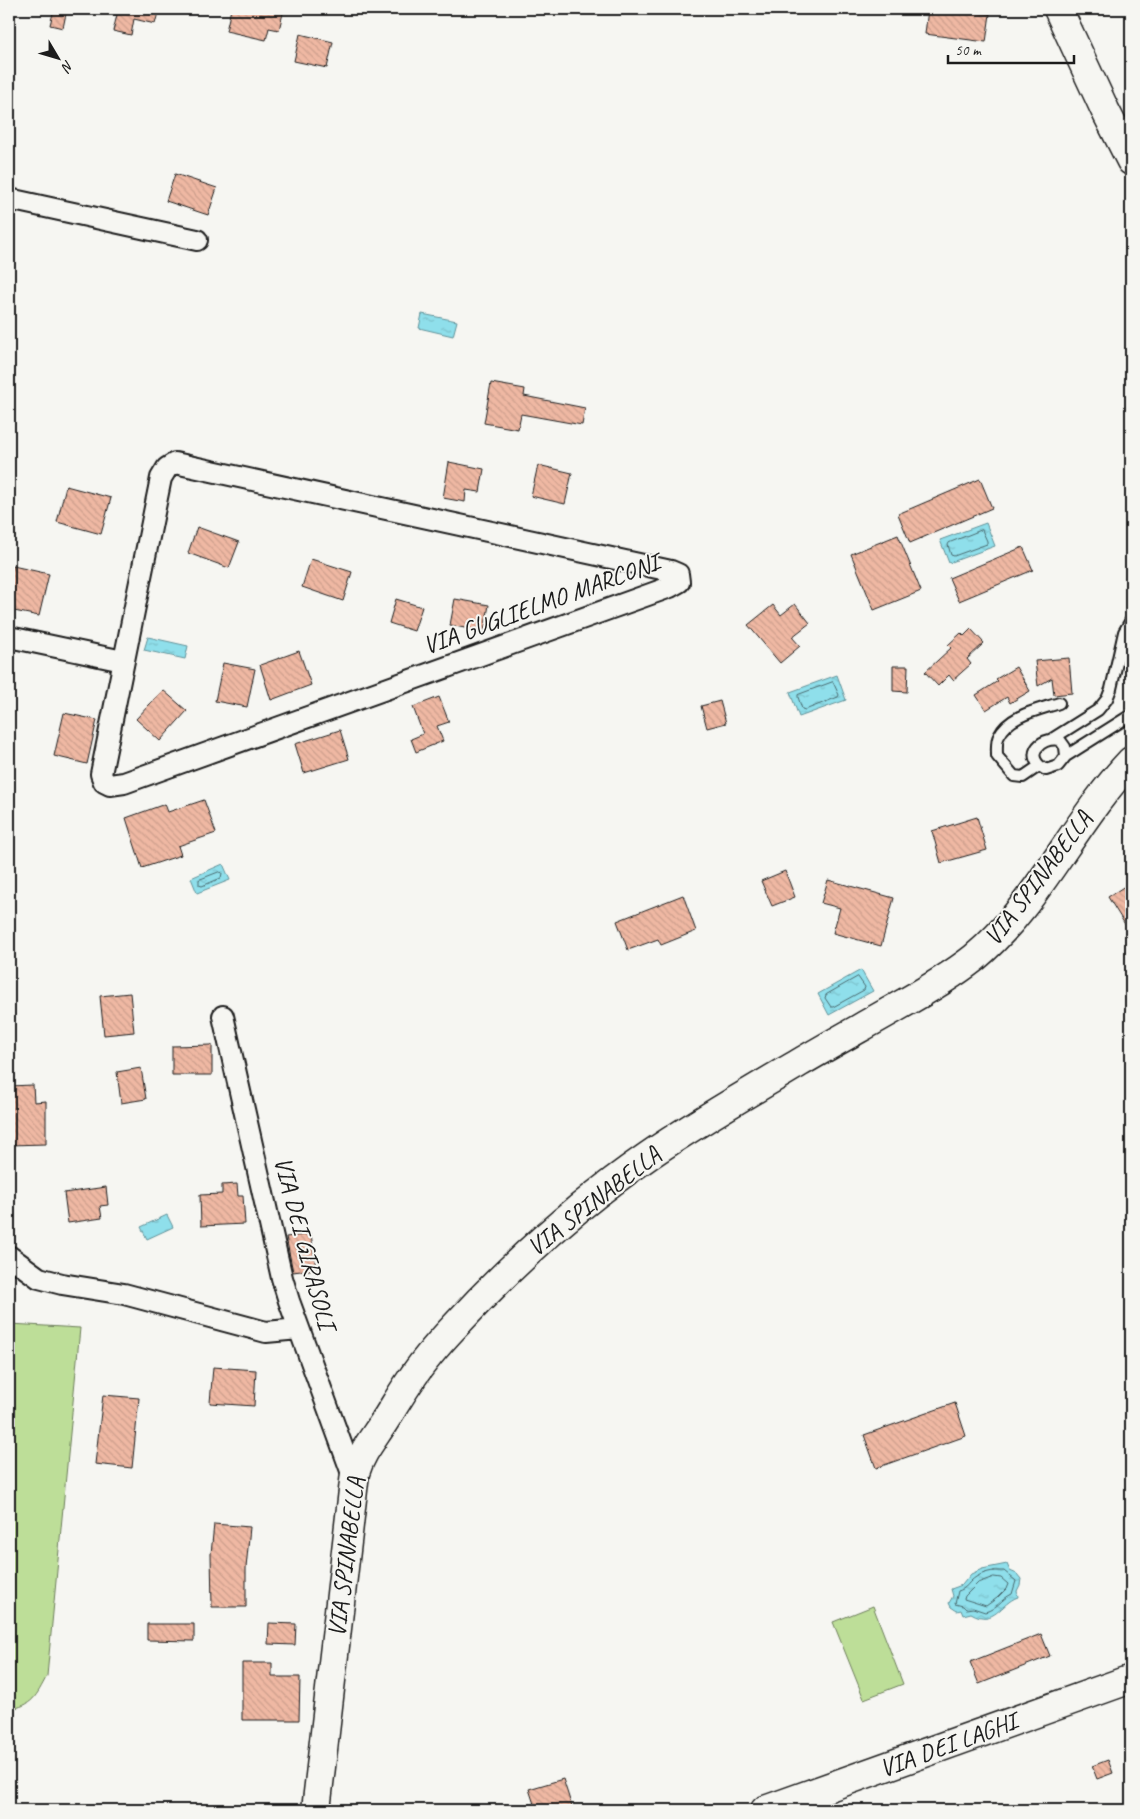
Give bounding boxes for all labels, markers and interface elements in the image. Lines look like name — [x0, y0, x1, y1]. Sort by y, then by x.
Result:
north arrow — [32, 32, 82, 82]
scale bar — [948, 32, 1074, 64]
text: 50 m — [955, 41, 982, 60]
text: N — [57, 57, 77, 76]
street label: VIA GUGLIELMO MARCONI — [419, 545, 668, 662]
street label: VIA SPINABELLA — [977, 804, 1099, 952]
street label: VIA SPINABELLA — [521, 1139, 668, 1263]
street label: VIA DEI GIRASOLI — [267, 1153, 345, 1337]
street label: VIA SPINABELLA — [320, 1475, 372, 1639]
street label: VIA DEI LAGHI — [875, 1704, 1026, 1785]

